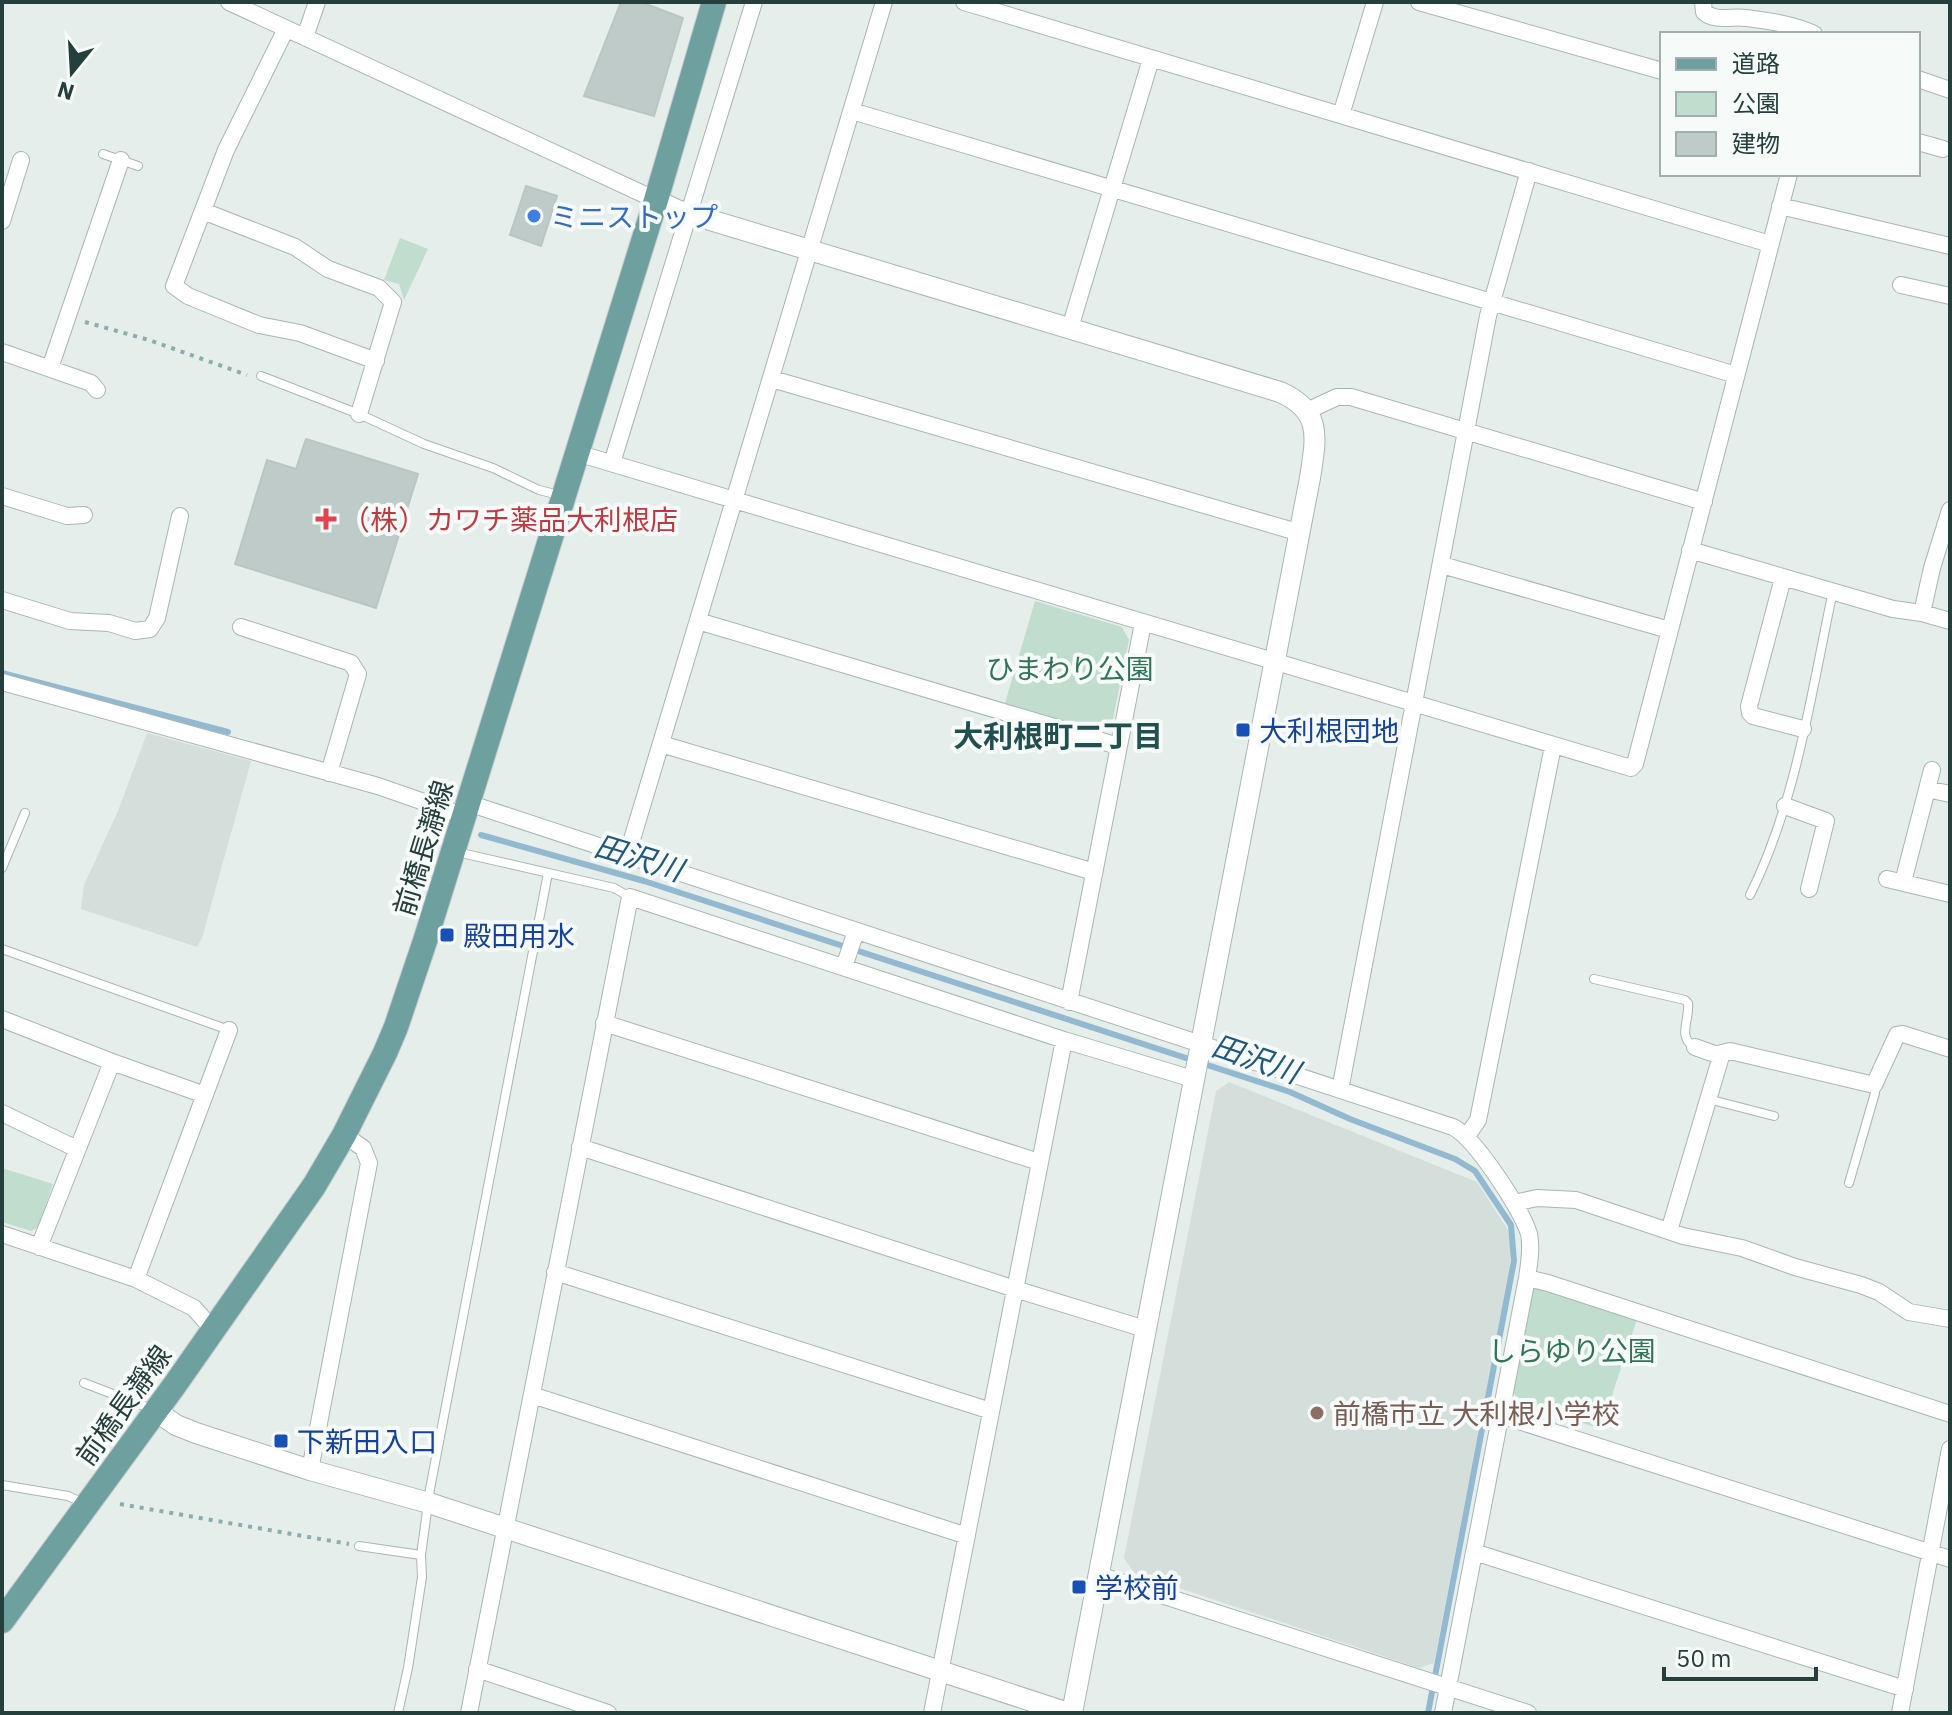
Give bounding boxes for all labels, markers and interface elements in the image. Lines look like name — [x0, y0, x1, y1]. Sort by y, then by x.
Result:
north arrow — [32, 32, 112, 112]
legend — [1660, 32, 1920, 176]
text: 道路 — [1732, 47, 1780, 79]
text: N — [54, 75, 78, 108]
text: 公園 — [1732, 87, 1780, 119]
text: 建物 — [1732, 127, 1780, 159]
place label: ミニストップ — [550, 198, 718, 235]
marker: ミニストップ — [525, 207, 543, 225]
place label: （株）カワチ薬品大利根店 — [342, 501, 678, 538]
marker: （株）カワチ薬品大利根店 — [317, 510, 335, 528]
park label: ひまわり公園 — [986, 650, 1154, 687]
place label: 大利根団地 — [1259, 712, 1399, 749]
district label: 大利根町二丁目 — [953, 716, 1163, 755]
marker: 大利根団地 — [1234, 721, 1252, 739]
street label: 前橋長瀞線 — [385, 776, 461, 920]
water label: 田沢川 — [590, 825, 691, 890]
place label: 殿田用水 — [463, 917, 575, 954]
marker: 殿田用水 — [438, 926, 456, 944]
water label: 田沢川 — [1207, 1025, 1308, 1092]
park label: しらゆり公園 — [1488, 1332, 1656, 1369]
street label: 前橋長瀞線 — [67, 1337, 179, 1473]
place label: 前橋市立 大利根小学校 — [1333, 1395, 1620, 1432]
marker: 前橋市立 大利根小学校 — [1308, 1404, 1326, 1422]
place label: 下新田入口 — [297, 1423, 437, 1460]
marker: 下新田入口 — [272, 1432, 290, 1450]
place label: 学校前 — [1095, 1569, 1179, 1606]
marker: 学校前 — [1070, 1578, 1088, 1596]
scale bar — [1664, 1631, 1816, 1681]
text: 50 m — [1676, 1642, 1731, 1674]

